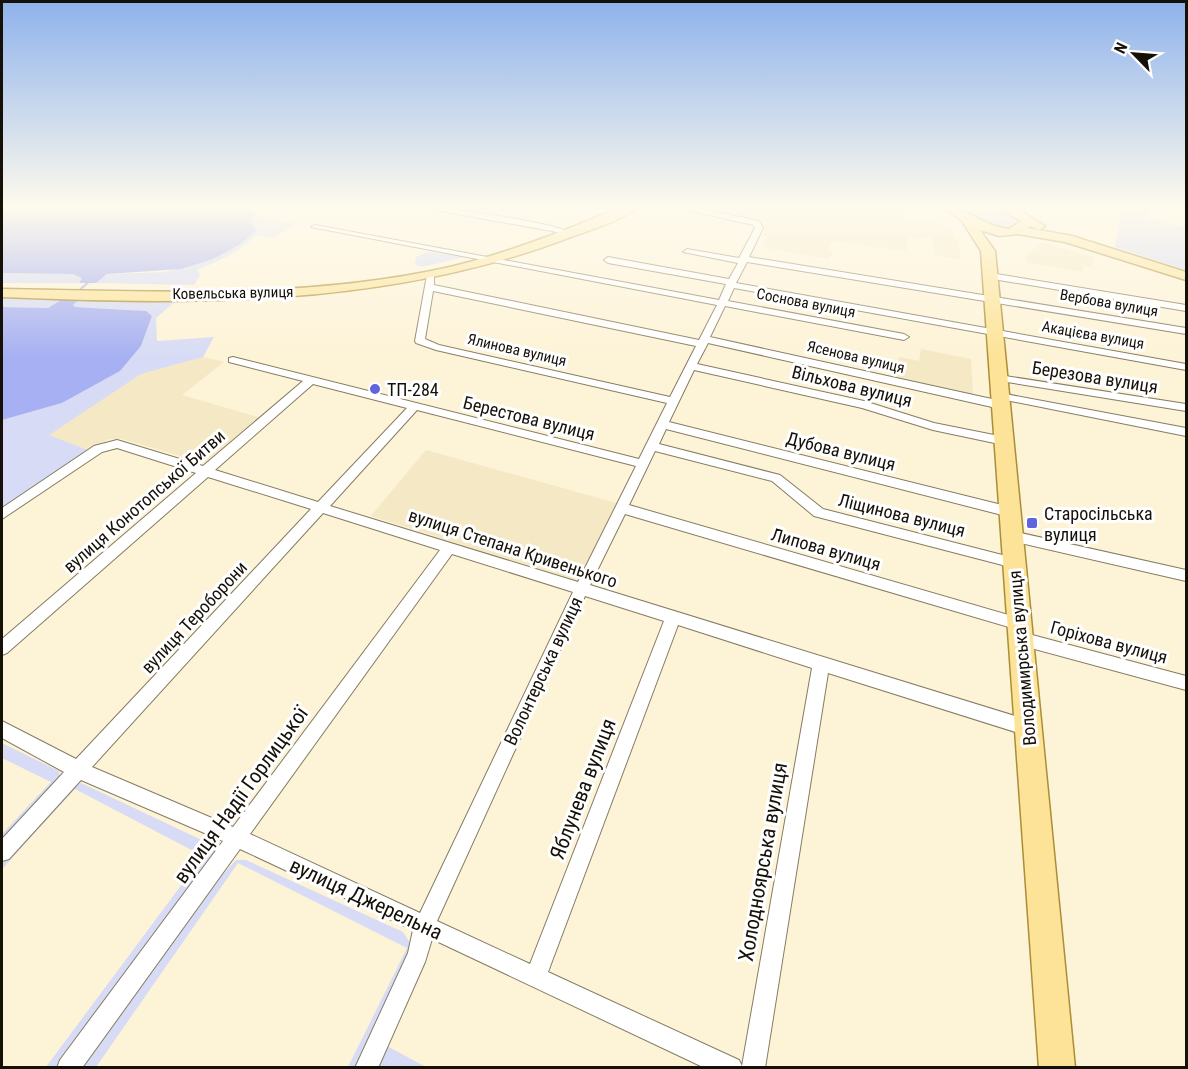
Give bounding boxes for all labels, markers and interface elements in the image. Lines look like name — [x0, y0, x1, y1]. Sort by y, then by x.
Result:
north arrow — [1104, 24, 1164, 84]
text: N — [1110, 39, 1132, 56]
street label: Ковельська вулиця — [172, 283, 294, 303]
street label: Соснова вулиця — [755, 285, 857, 321]
street label: Вербова вулиця — [1058, 285, 1160, 321]
street label: Акацієва вулиця — [1040, 317, 1146, 353]
street label: Ялинова вулиця — [466, 330, 568, 370]
street label: Ясенова вулиця — [805, 337, 907, 377]
street label: Березова вулиця — [1031, 357, 1159, 397]
street label: Вільхова вулиця — [790, 361, 914, 411]
place label: ТП-284 — [387, 379, 439, 400]
marker: ТП-284 — [368, 382, 382, 396]
street label: Берестова вулиця — [461, 392, 597, 444]
street label: вулиця Конотопської Битви — [59, 425, 229, 577]
street label: Дубова вулиця — [784, 427, 898, 475]
street label: Ліщинова вулиця — [836, 489, 968, 541]
place label: Старосільська вулиця — [1044, 503, 1153, 545]
street label: вулиця Степана Кривенького — [406, 504, 620, 592]
marker: Старосільська вулиця — [1025, 516, 1039, 530]
street label: Липова вулиця — [769, 523, 883, 575]
street label: вулиця Тероборони — [137, 557, 251, 677]
street label: Володимирська вулиця — [1004, 570, 1040, 746]
street label: Волонтерська вулиця — [499, 593, 587, 749]
street label: Горіхова вулиця — [1048, 616, 1170, 668]
street label: вулиця Надії Горлицької — [169, 701, 314, 888]
street label: Яблунева вулиця — [545, 715, 621, 863]
street label: Холодноярська вулиця — [734, 761, 792, 963]
street label: вулиця Джерельна — [286, 853, 446, 945]

